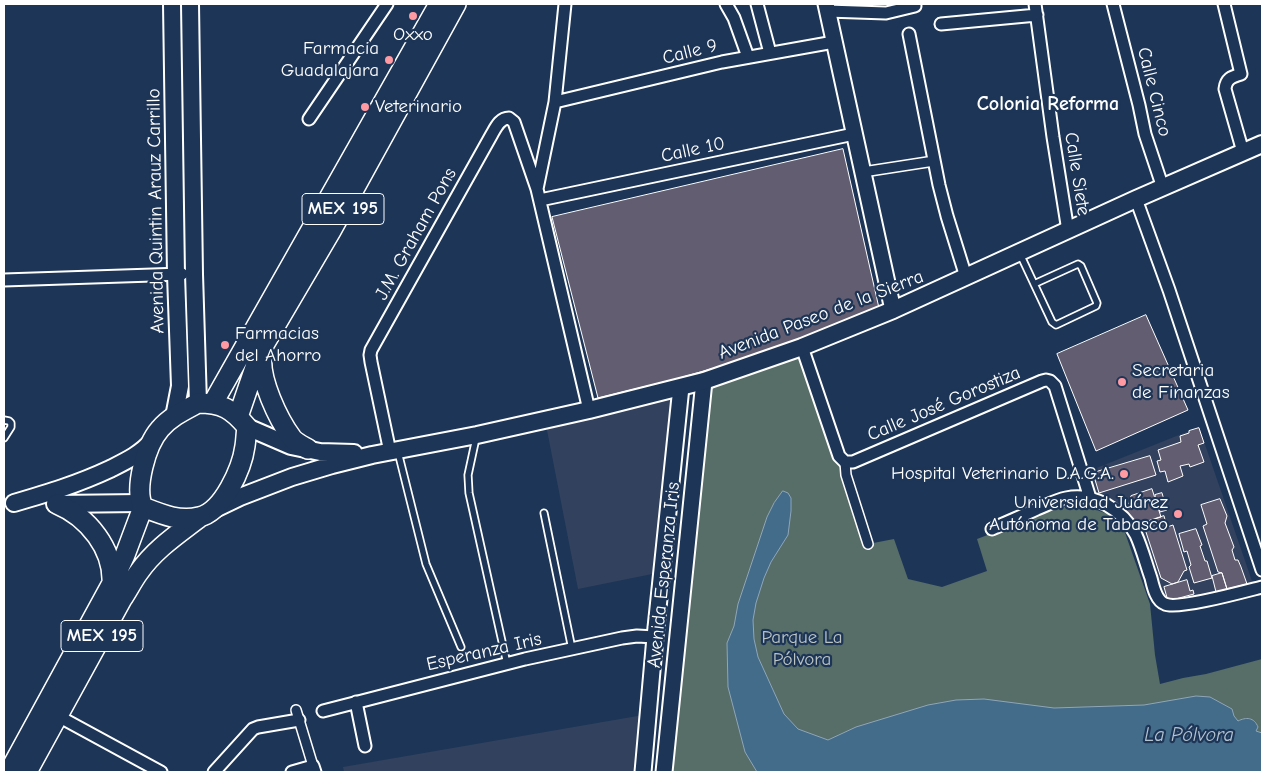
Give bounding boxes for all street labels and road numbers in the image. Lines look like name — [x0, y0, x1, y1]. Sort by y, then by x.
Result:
street label: Calle 9 — [660, 34, 720, 70]
street label: Calle Cinco — [1132, 45, 1176, 139]
street label: Avenida Quintin Arauz Carrillo — [142, 88, 170, 334]
street label: Calle Siete — [1059, 131, 1095, 217]
street label: Calle 10 — [659, 132, 727, 168]
street label: J.M. Graham Pons — [370, 164, 462, 304]
road number: MEX 195 — [302, 193, 384, 224]
street label: Avenida Paseo de la Sierra — [715, 265, 927, 365]
street label: Calle José Gorostiza — [864, 361, 1024, 447]
street label: Avenida Esperanza Iris — [643, 481, 685, 669]
road number: MEX 195 — [61, 620, 143, 652]
street label: Esperanza Iris — [424, 628, 544, 676]

